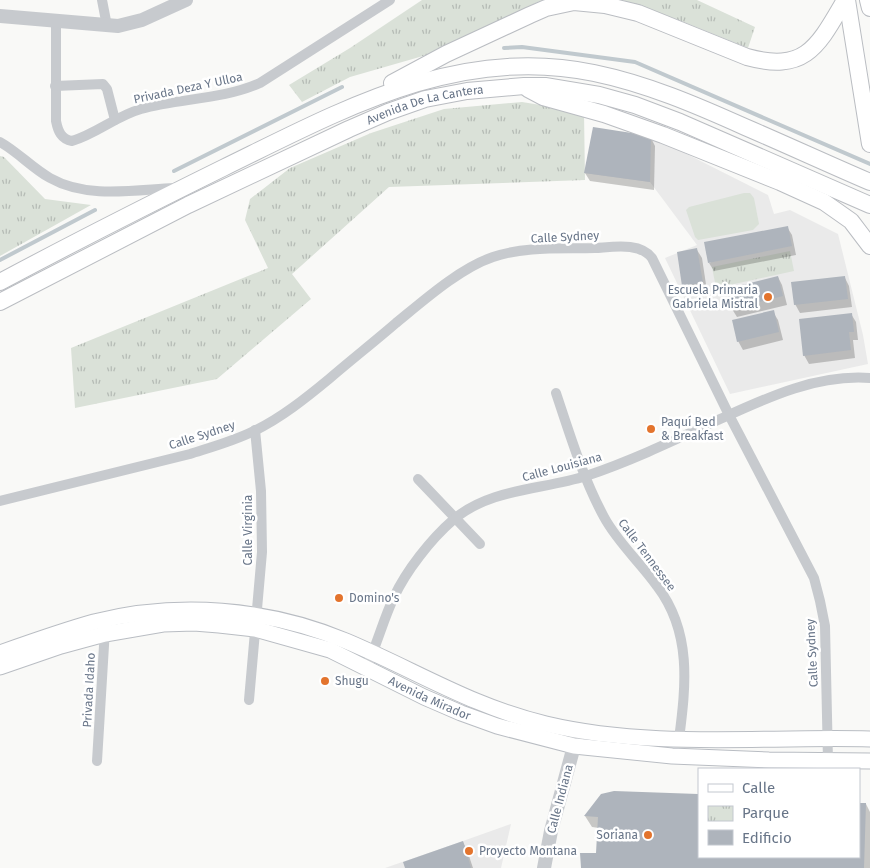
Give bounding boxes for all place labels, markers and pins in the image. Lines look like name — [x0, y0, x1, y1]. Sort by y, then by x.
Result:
place label: Escuela Primaria Gabriela Mistral — [668, 283, 758, 311]
marker: Escuela Primaria Gabriela Mistral — [762, 291, 774, 303]
place label: Paquí Bed & Breakfast — [661, 415, 724, 443]
marker: Paquí Bed & Breakfast — [645, 423, 657, 435]
place label: Domino's — [349, 591, 400, 605]
marker: Domino's — [333, 592, 345, 604]
place label: Shugu — [335, 674, 369, 688]
marker: Shugu — [319, 675, 331, 687]
place label: Soriana — [596, 828, 638, 842]
marker: Soriana — [642, 829, 654, 841]
place label: Proyecto Montana — [479, 844, 577, 858]
marker: Proyecto Montana — [463, 845, 475, 857]

